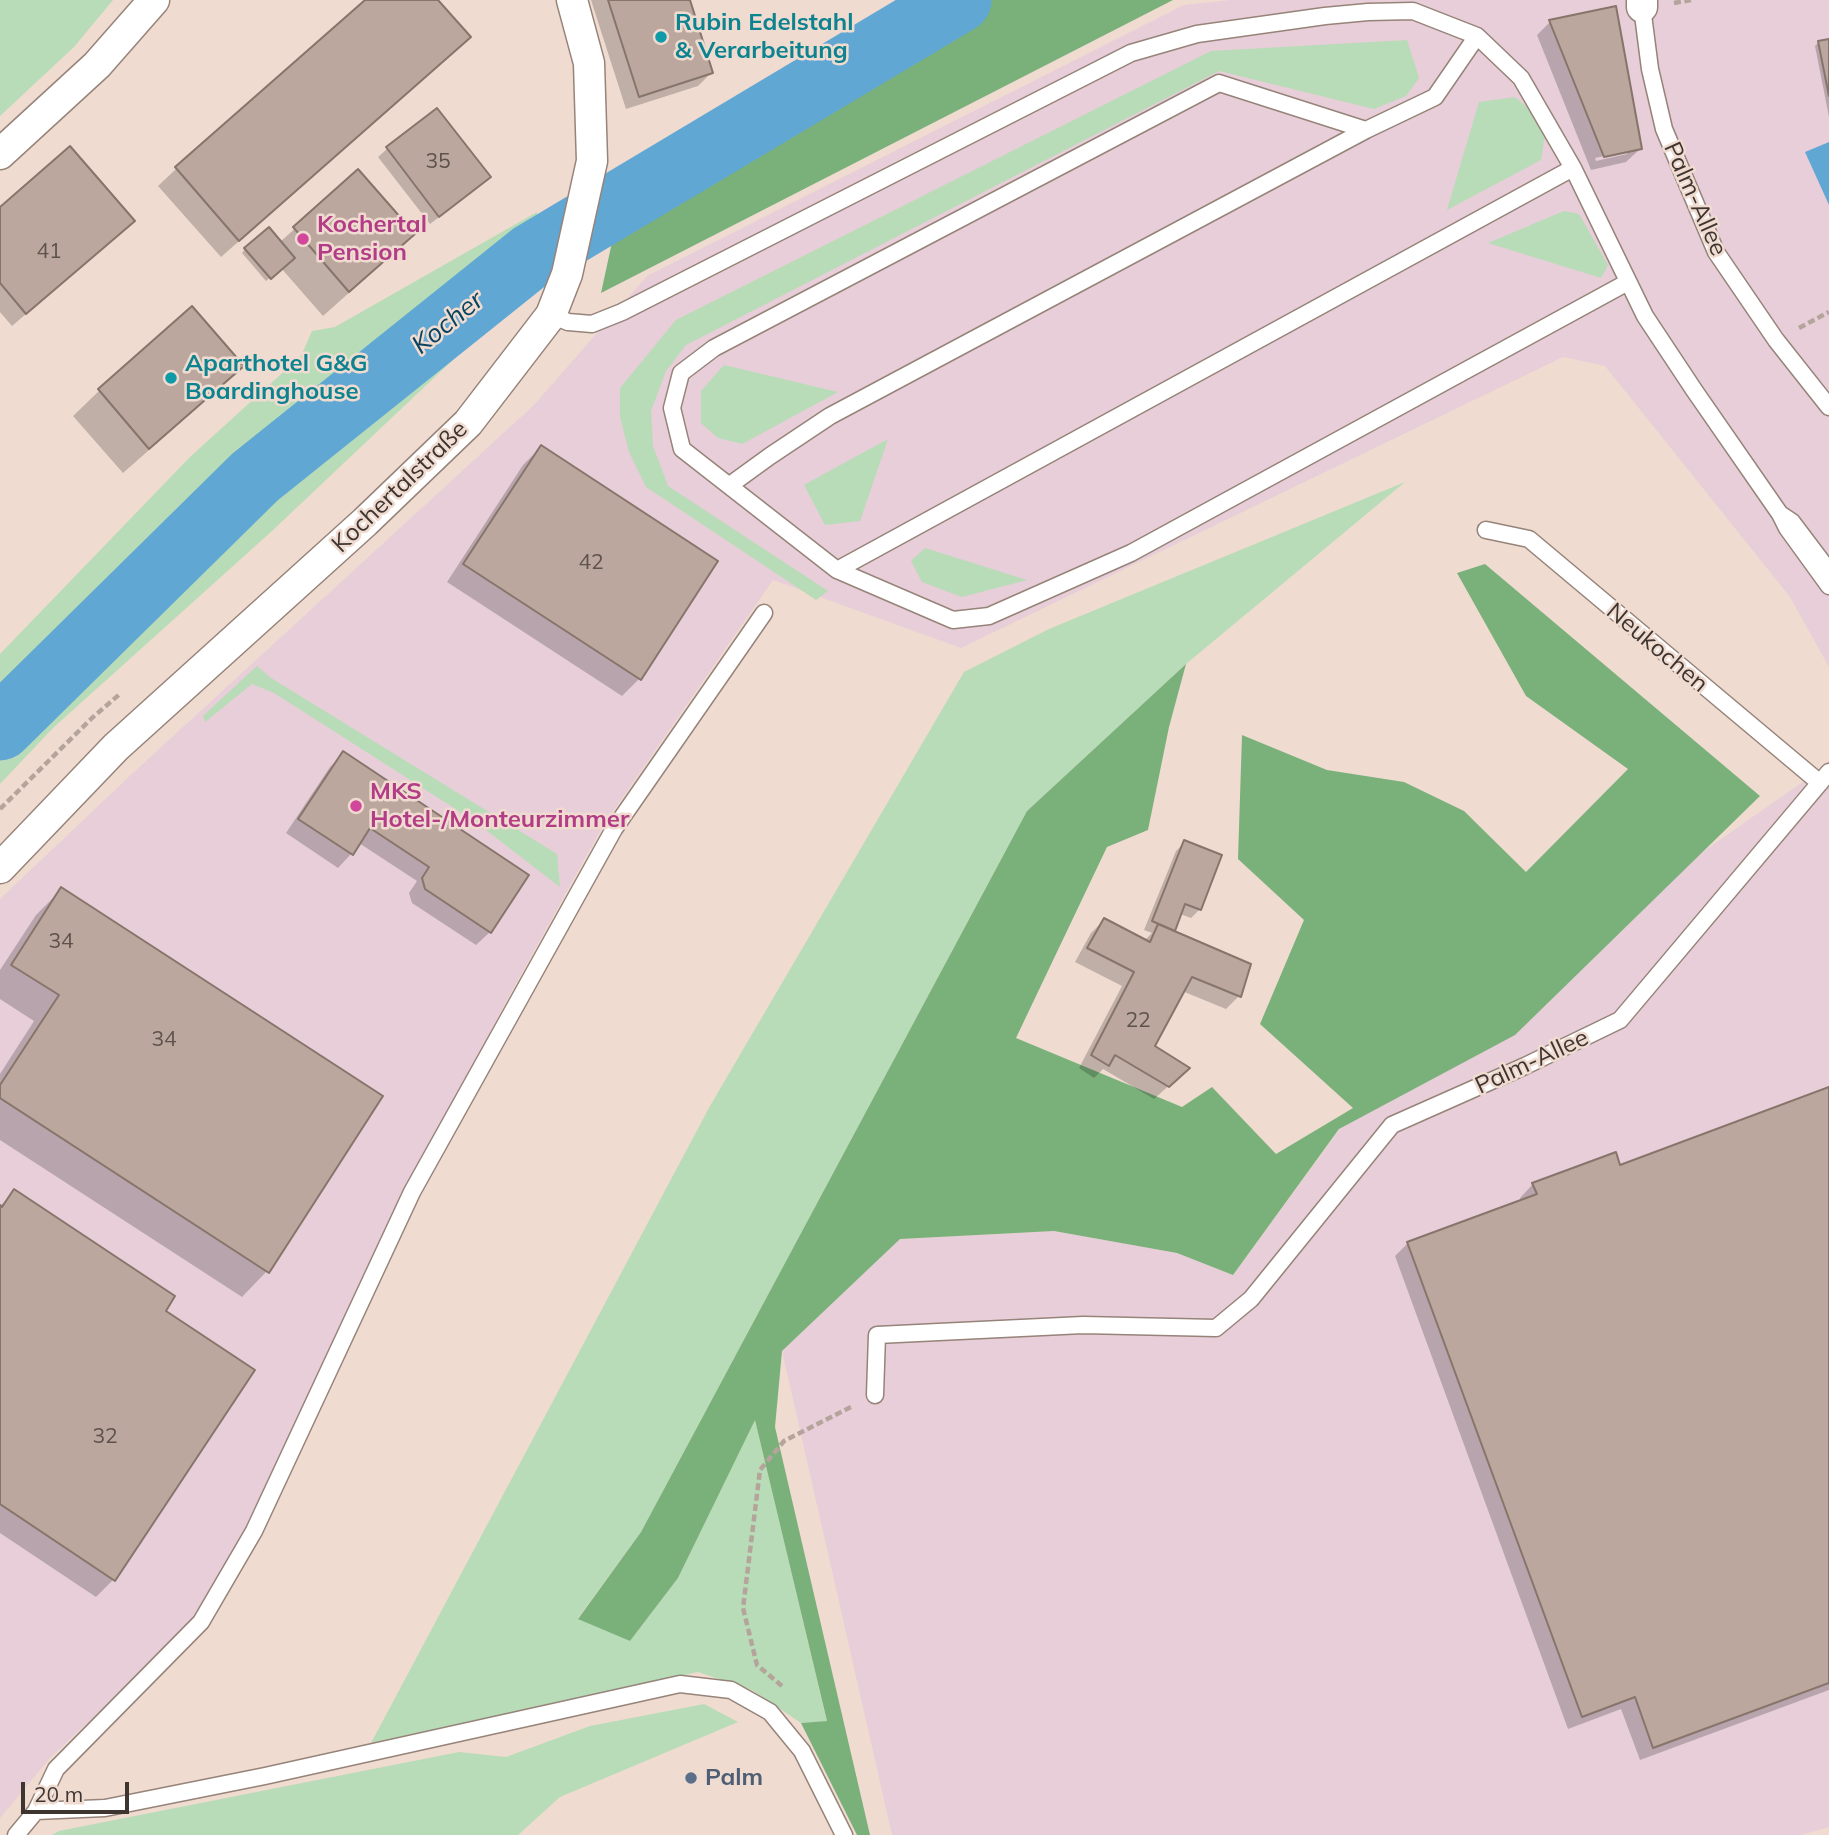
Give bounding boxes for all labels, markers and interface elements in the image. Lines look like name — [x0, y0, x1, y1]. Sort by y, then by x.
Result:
place label: Rubin Edelstahl & Verarbeitung — [675, 9, 853, 65]
marker: Rubin Edelstahl & Verarbeitung — [653, 29, 669, 45]
street label: Palm-Allee — [1657, 138, 1733, 260]
house number: 35 — [425, 149, 451, 175]
place label: Kochertal Pension — [317, 211, 427, 267]
marker: Kochertal Pension — [295, 231, 311, 247]
house number: 41 — [36, 239, 62, 265]
water label: Kocher — [406, 285, 490, 361]
place label: Aparthotel G&G Boardinghouse — [185, 350, 368, 406]
marker: Aparthotel G&G Boardinghouse — [163, 370, 179, 386]
street label: Kochertalstraße — [326, 415, 474, 559]
house number: 42 — [578, 550, 604, 576]
street label: Neukochen — [1600, 597, 1714, 699]
place label: MKS Hotel-/Monteurzimmer — [370, 778, 629, 834]
marker: MKS Hotel-/Monteurzimmer — [348, 798, 364, 814]
house number: 34 — [48, 929, 74, 955]
house number: 22 — [1125, 1008, 1151, 1034]
street label: Palm-Allee — [1471, 1023, 1593, 1101]
house number: 34 — [151, 1027, 177, 1053]
house number: 32 — [92, 1424, 118, 1450]
place label: Palm — [705, 1764, 763, 1792]
scale bar — [24, 1769, 133, 1813]
marker: Palm — [683, 1770, 699, 1786]
text: 20 m — [34, 1781, 83, 1807]

